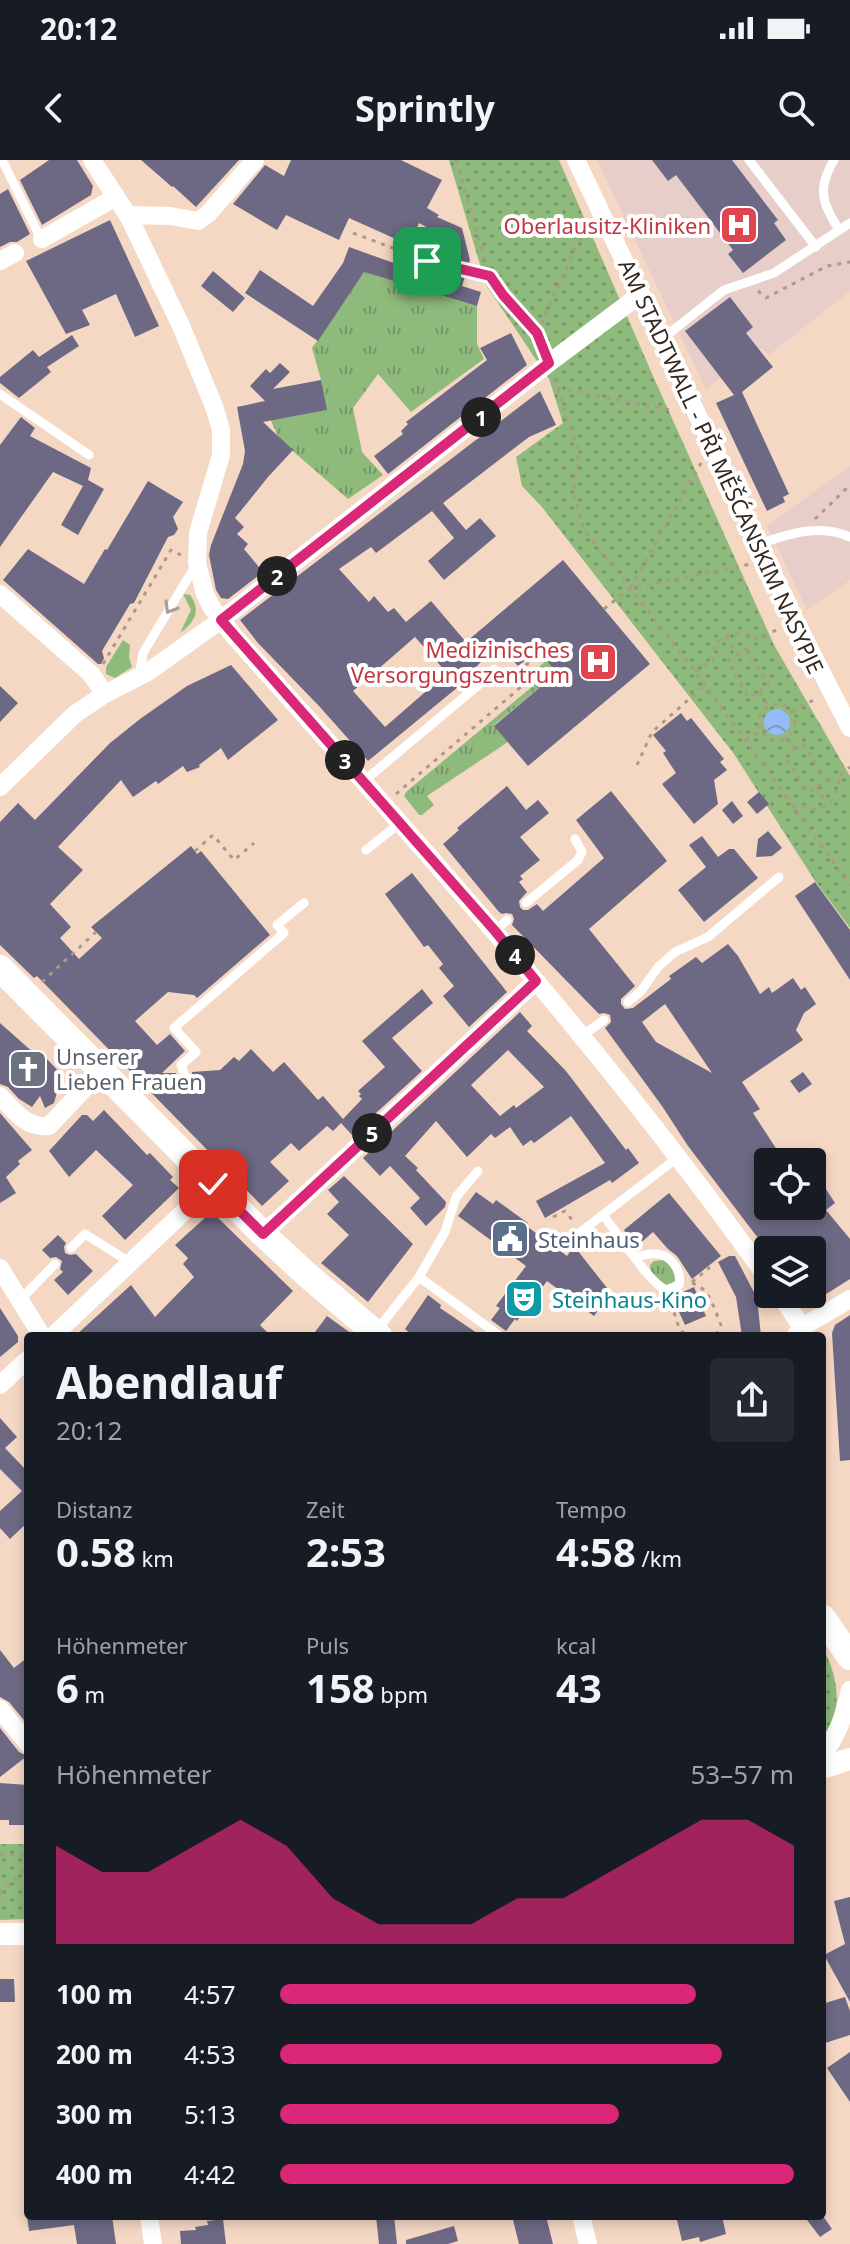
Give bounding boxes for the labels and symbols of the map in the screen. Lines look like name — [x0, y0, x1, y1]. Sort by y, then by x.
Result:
hospital icon: Oberlausitz-Kliniken — [718, 204, 760, 246]
place label: Oberlausitz-Kliniken — [504, 210, 711, 240]
pin — [393, 227, 461, 295]
street label: AM STADTWALL - PŘI MĚŠĆANSKIM NASYPJE — [612, 254, 832, 678]
pin: 1 — [461, 397, 501, 437]
pin: 2 — [257, 556, 297, 596]
one-way arrow — [164, 599, 179, 614]
place label: Medizinisches Versorgungszentrum — [351, 634, 570, 689]
hospital icon: Medizinisches Versorgungszentrum — [577, 641, 619, 683]
pin: 3 — [325, 740, 365, 780]
pin: 4 — [495, 935, 535, 975]
place label: Unserer Lieben Frauen — [56, 1041, 203, 1096]
church icon: Unserer Lieben Frauen — [7, 1048, 49, 1090]
pin: 5 — [352, 1113, 392, 1153]
pin — [179, 1150, 247, 1218]
public building icon: Steinhaus — [489, 1218, 531, 1260]
place label: Steinhaus — [538, 1224, 640, 1254]
theatre icon: Steinhaus-Kino — [503, 1278, 545, 1320]
place label: Steinhaus-Kino — [552, 1284, 707, 1314]

